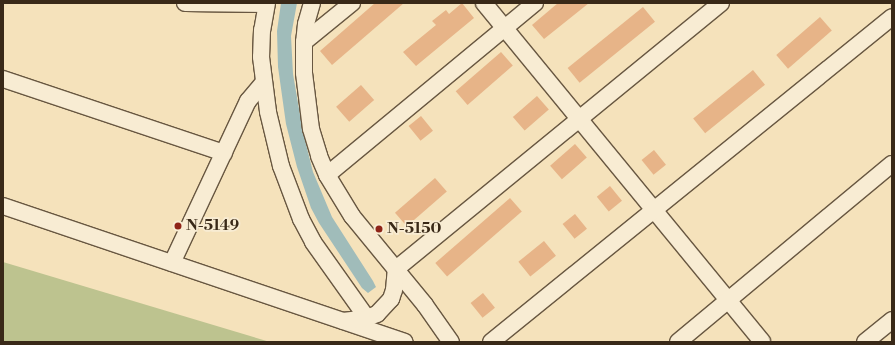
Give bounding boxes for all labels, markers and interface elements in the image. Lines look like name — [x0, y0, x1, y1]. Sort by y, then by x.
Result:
place label: N-5149 — [186, 217, 239, 235]
place label: N-5150 — [387, 220, 441, 238]
marker: N-5149 — [173, 221, 183, 231]
marker: N-5150 — [374, 224, 384, 234]

